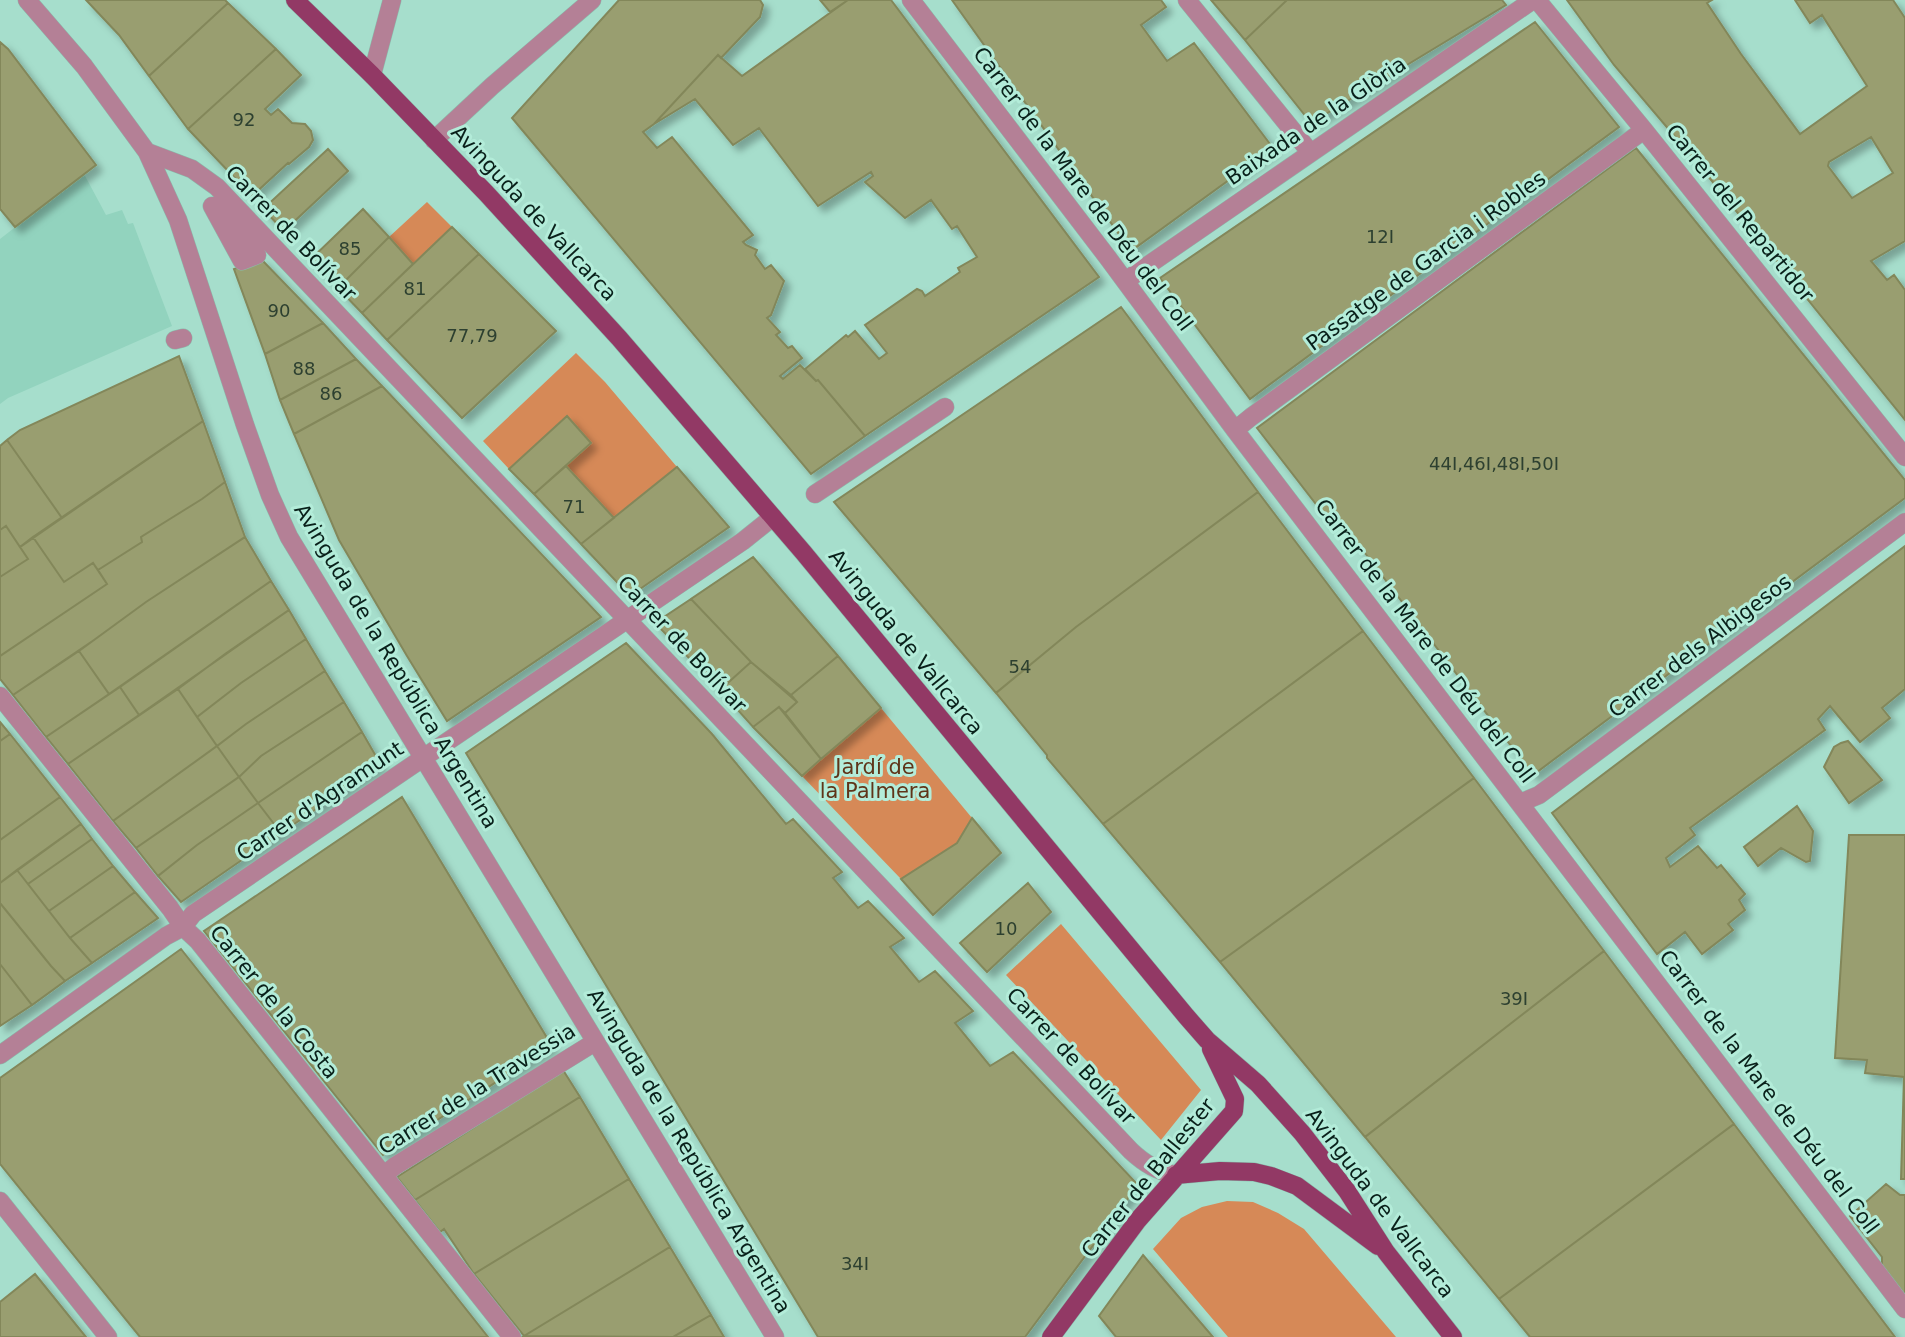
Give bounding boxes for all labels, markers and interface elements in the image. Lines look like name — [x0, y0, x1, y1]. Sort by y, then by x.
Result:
street label: Carrer de la Mare de Déu del Coll — [968, 42, 1198, 336]
street label: Baixada de la Glòria — [1221, 52, 1411, 190]
house number: 92 — [233, 109, 255, 130]
street label: Carrer del Repartidor — [1661, 119, 1819, 307]
street label: Avinguda de Vallcarca — [446, 120, 622, 306]
street label: Carrer de Bolívar — [221, 161, 362, 306]
street label: Passatge de Garcia i Robles — [1302, 166, 1550, 356]
house number: 12I — [1366, 226, 1394, 247]
house number: 85 — [339, 238, 361, 259]
house number: 81 — [404, 278, 426, 299]
house number: 90 — [268, 300, 290, 321]
house number: 77,79 — [446, 325, 498, 346]
house number: 88 — [293, 358, 315, 379]
house number: 86 — [320, 383, 342, 404]
house number: 44I,46I,48I,50I — [1429, 453, 1559, 474]
street label: Carrer de la Mare de Déu del Coll — [1310, 494, 1540, 788]
house number: 71 — [563, 496, 585, 517]
street label: Avinguda de la República Argentina — [289, 499, 503, 833]
street label: Avinguda de Vallcarca — [824, 545, 988, 739]
street label: Carrer dels Albigesos — [1604, 570, 1796, 722]
street label: Carrer de Bolívar — [613, 571, 752, 718]
house number: 54 — [1009, 656, 1031, 677]
street label: Carrer d'Agramunt — [232, 736, 408, 866]
park label: Jardí de la Palmera — [820, 755, 930, 803]
house number: 10 — [995, 918, 1017, 939]
street label: Carrer de la Costa — [205, 921, 343, 1083]
street label: Carrer de la Mare de Déu del Coll — [1654, 945, 1884, 1239]
street label: Carrer de Bolívar — [1002, 983, 1141, 1130]
street label: Avinguda de la República Argentina — [582, 984, 796, 1318]
house number: 39I — [1500, 988, 1528, 1009]
street label: Carrer de la Travessia — [374, 1018, 580, 1160]
street label: Carrer de Ballester — [1076, 1093, 1220, 1262]
street label: Avinguda de Vallcarca — [1301, 1103, 1459, 1303]
house number: 34I — [841, 1253, 869, 1274]

